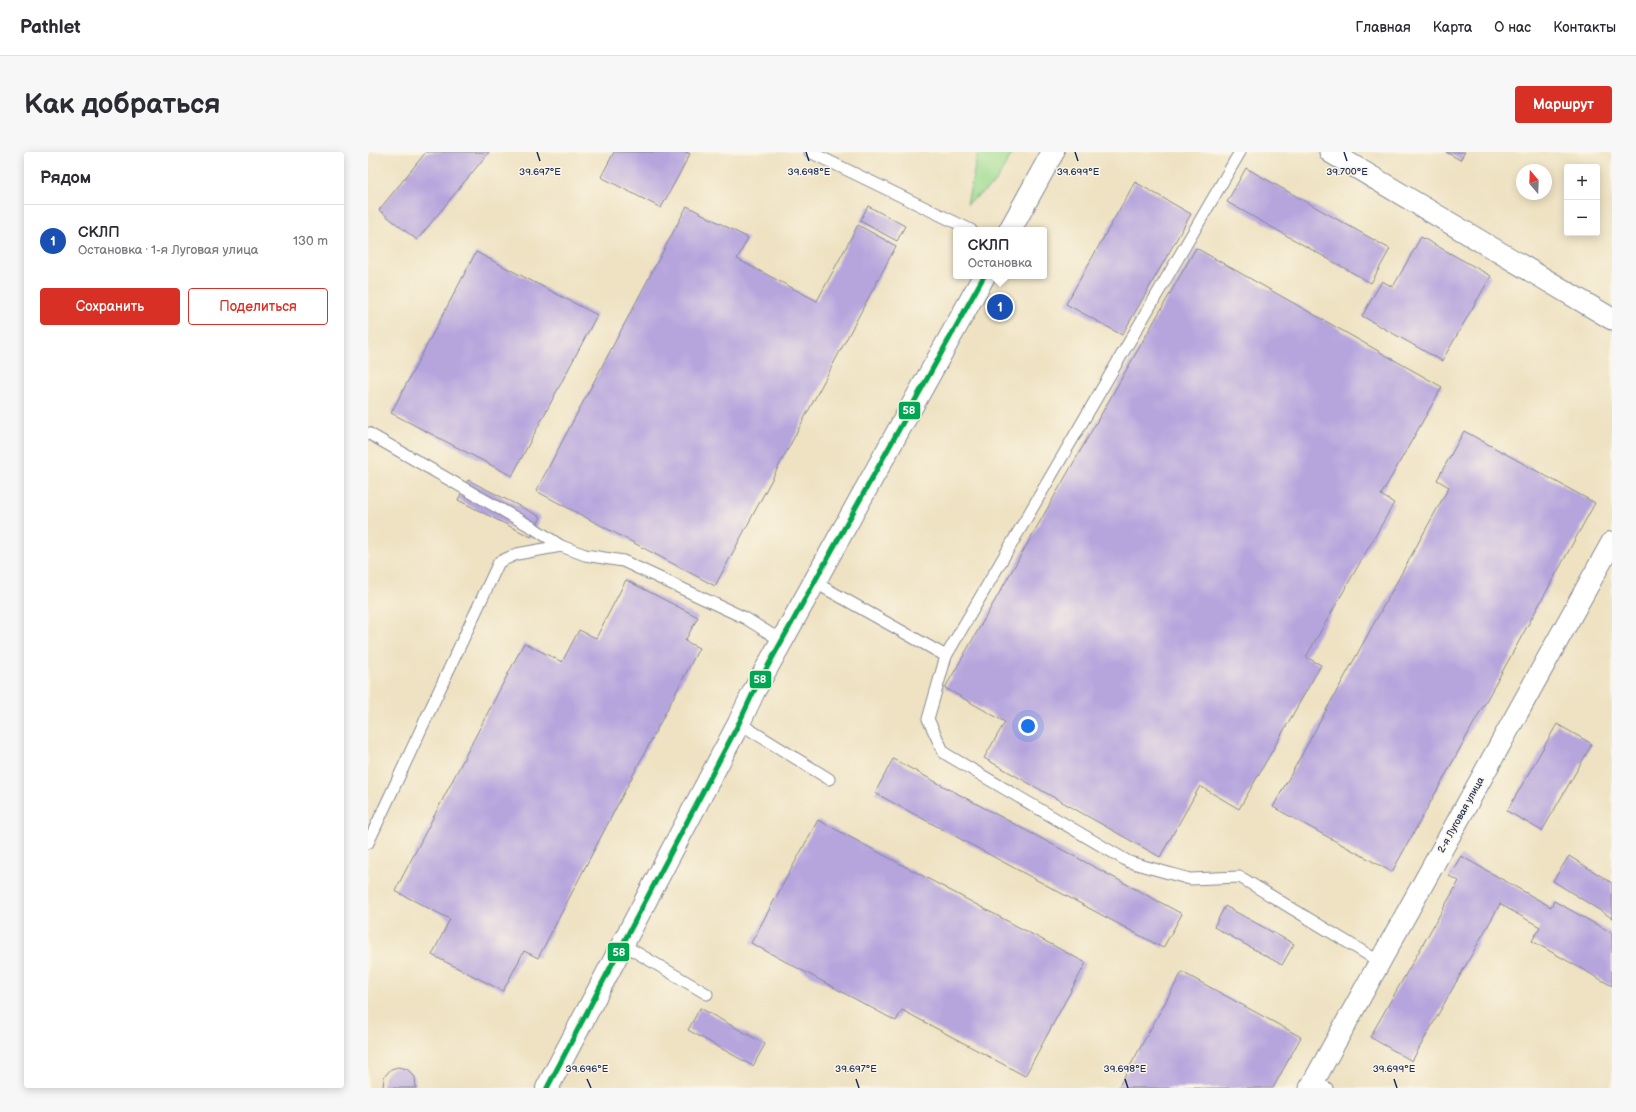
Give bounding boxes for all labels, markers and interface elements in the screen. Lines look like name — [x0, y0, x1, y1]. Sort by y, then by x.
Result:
text: Pathlet — [20, 16, 81, 39]
text: Главная — [1356, 19, 1411, 36]
text: Карта — [1433, 19, 1472, 36]
text: О нас — [1494, 19, 1531, 36]
text: Контакты — [1553, 19, 1616, 36]
button: Маршрут — [1515, 86, 1612, 123]
text: Как добраться — [24, 88, 221, 121]
north arrow — [1516, 164, 1552, 200]
map controls — [1564, 164, 1600, 236]
button: + — [1564, 164, 1600, 200]
text: 39.697°E — [519, 166, 561, 178]
text: 39.698°E — [788, 166, 831, 178]
text: 39.699°E — [1057, 166, 1100, 178]
text: 39.700°E — [1326, 166, 1368, 178]
text: Рядом — [40, 168, 91, 188]
button: − — [1564, 200, 1600, 236]
text: СКЛП — [78, 223, 120, 242]
popup — [953, 227, 1047, 279]
text: 1 — [50, 233, 56, 249]
text: 130 m — [293, 233, 328, 249]
text: СКЛП — [968, 236, 1009, 255]
text: Остановка · 1-я Луговая улица — [78, 242, 259, 258]
text: Остановка — [968, 255, 1032, 271]
button: Сохранить — [40, 288, 180, 325]
button: Поделиться — [188, 288, 328, 325]
pin: 1 — [987, 292, 1013, 322]
line badge: 58 — [898, 401, 921, 420]
text: 58 — [903, 404, 916, 417]
line badge: 58 — [749, 670, 772, 689]
text: 58 — [754, 673, 767, 686]
your location — [1018, 716, 1038, 736]
street label: 2-я Луговая улица — [1435, 775, 1487, 855]
line badge: 58 — [607, 942, 630, 962]
text: 58 — [613, 946, 626, 959]
text: 39.696°E — [566, 1063, 609, 1075]
text: 39.697°E — [835, 1063, 877, 1075]
text: 39.698°E — [1104, 1063, 1147, 1075]
text: 39.699°E — [1373, 1063, 1416, 1075]

